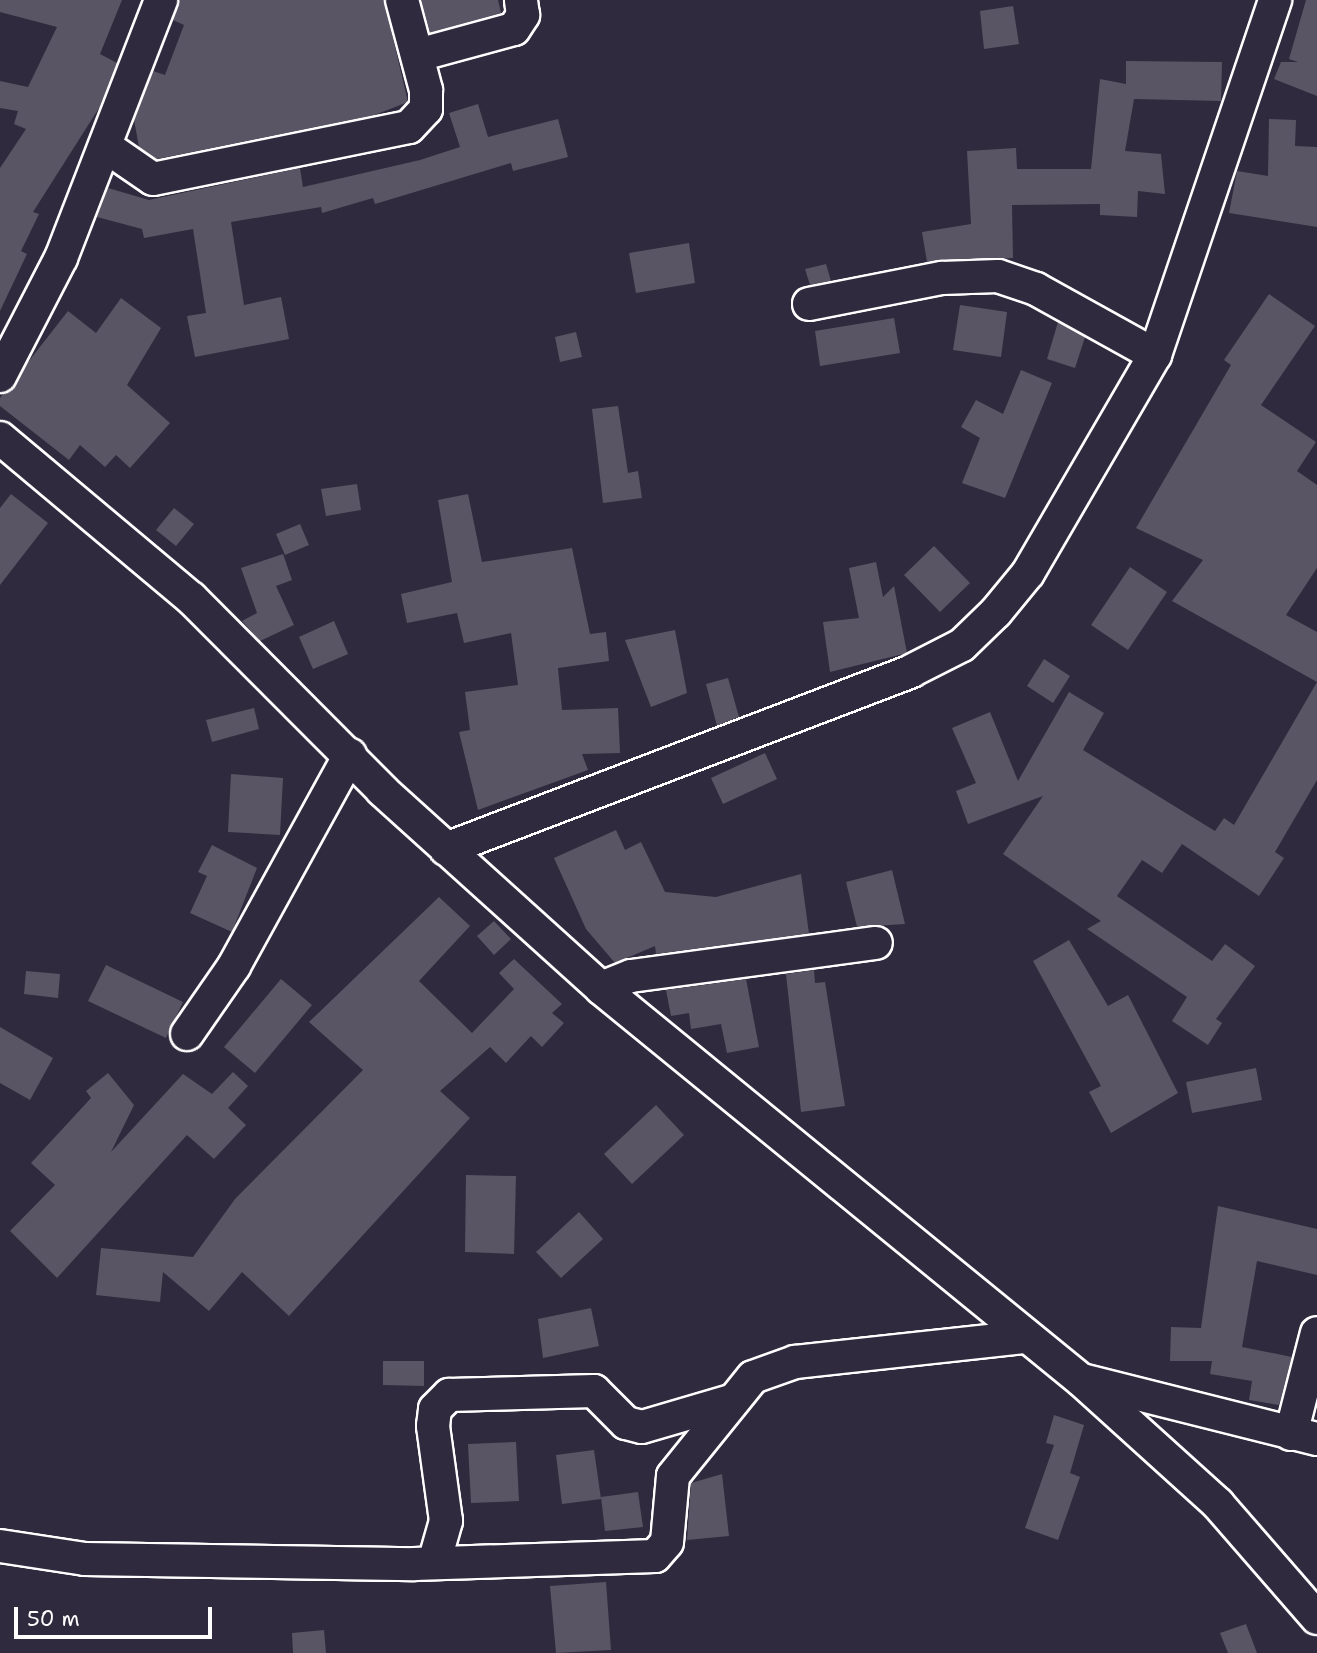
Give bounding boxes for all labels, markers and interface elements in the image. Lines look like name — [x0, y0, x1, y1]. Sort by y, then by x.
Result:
scale bar — [18, 1594, 215, 1638]
text: 50 m — [27, 1605, 80, 1633]

